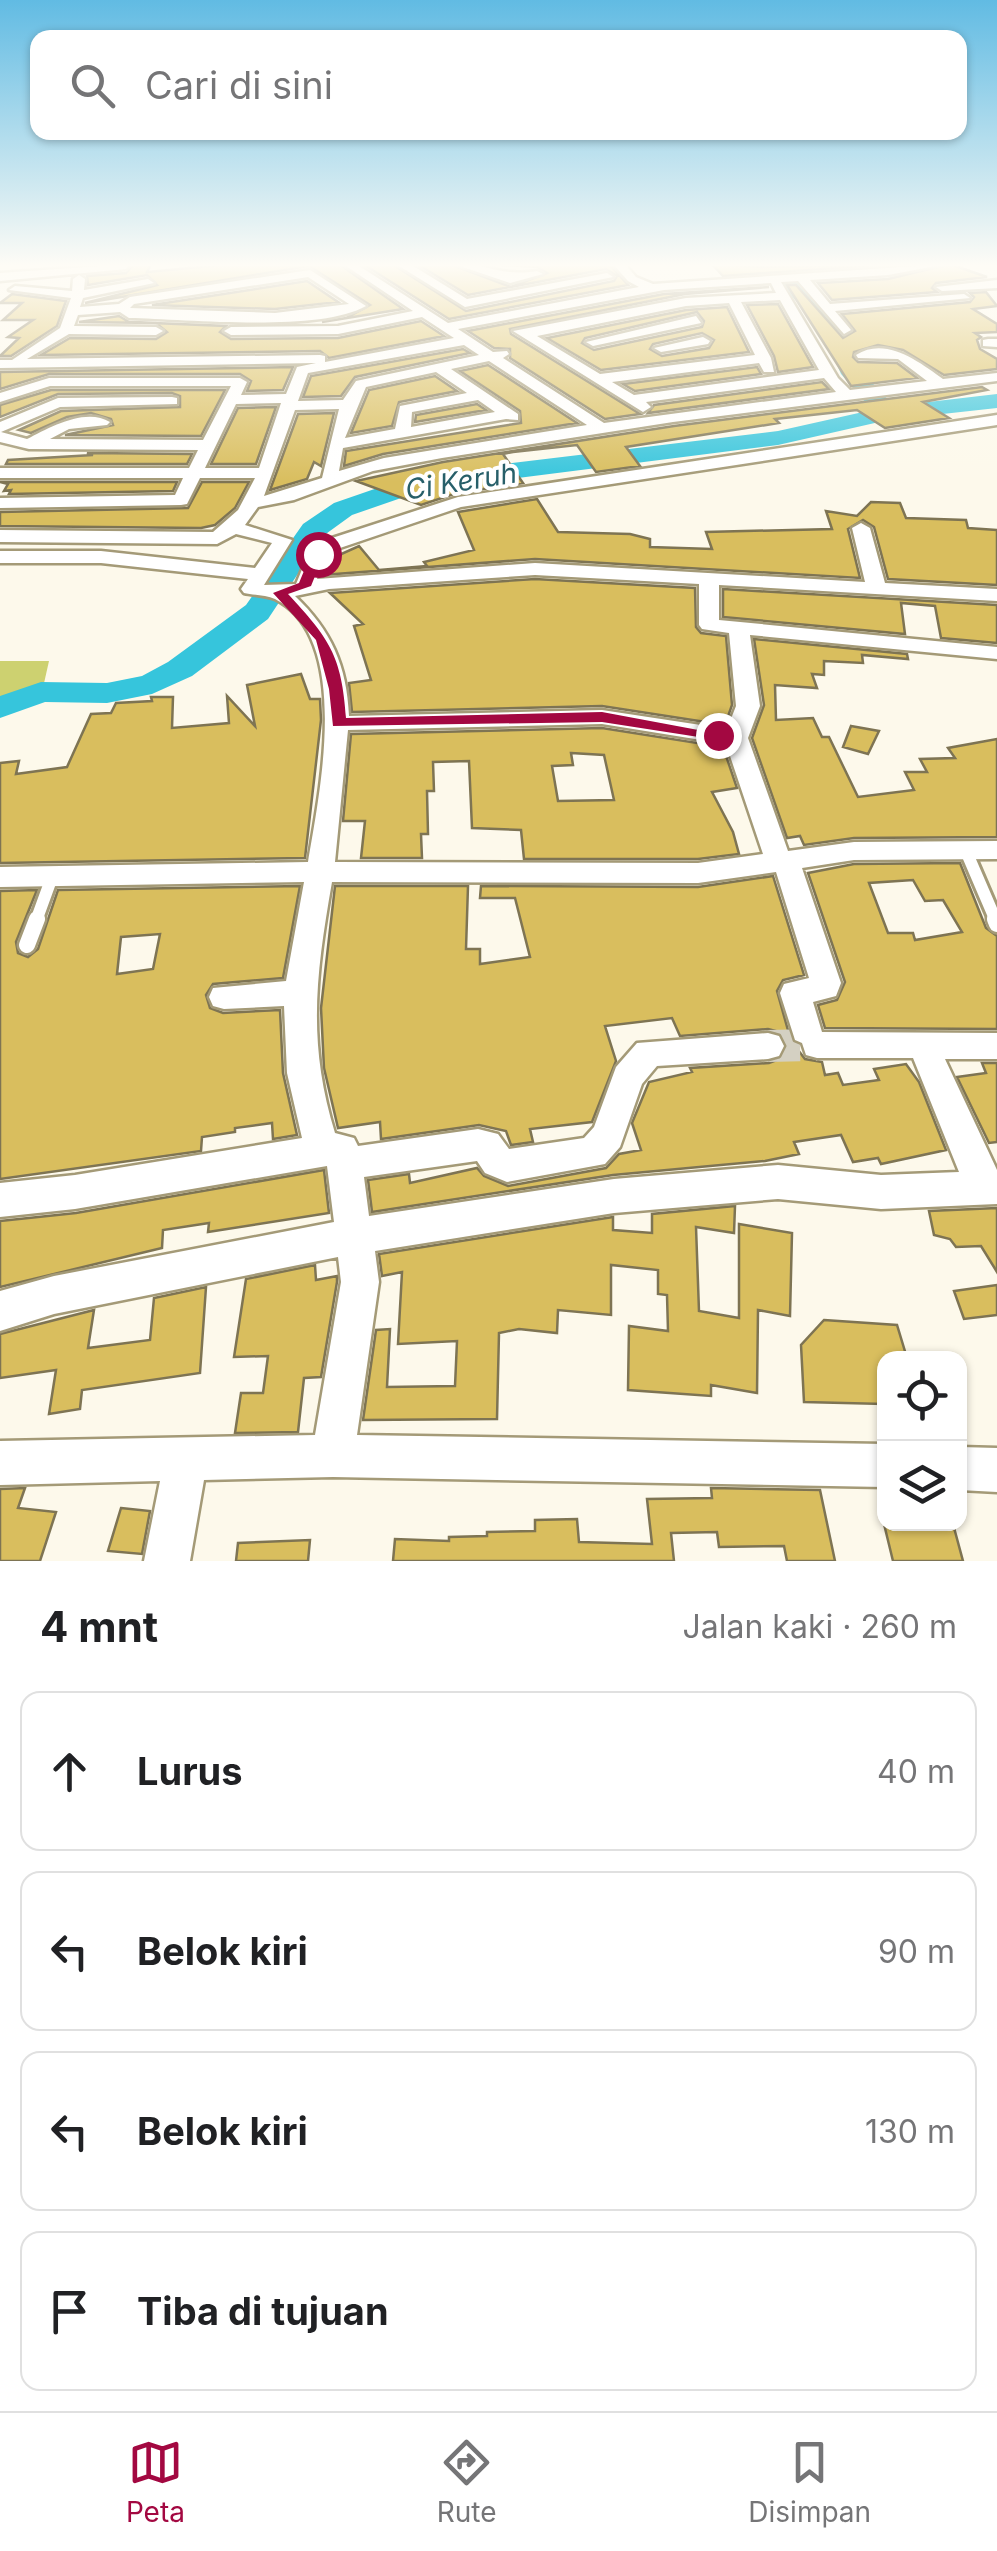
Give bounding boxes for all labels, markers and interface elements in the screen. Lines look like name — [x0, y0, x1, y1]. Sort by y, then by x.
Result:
search box — [30, 30, 967, 140]
icon: search — [65, 58, 120, 113]
text: Cari di sini — [145, 62, 333, 108]
water label: Ci Keruh — [403, 455, 519, 507]
route start — [296, 532, 342, 578]
route end — [696, 713, 742, 759]
map controls — [877, 1351, 967, 1531]
button: locate — [877, 1351, 967, 1441]
button: layers — [877, 1441, 967, 1531]
text: 4 mnt — [40, 1601, 158, 1652]
text: Jalan kaki · 260 m — [683, 1607, 957, 1646]
icon: ahead — [42, 1744, 97, 1799]
text: Lurus — [137, 1748, 243, 1794]
text: 40 m — [877, 1752, 955, 1791]
icon: left — [42, 1924, 97, 1979]
text: Belok kiri — [137, 1928, 308, 1974]
text: 90 m — [878, 1932, 955, 1971]
icon: left — [42, 2104, 97, 2159]
text: Belok kiri — [137, 2108, 308, 2154]
text: 130 m — [865, 2112, 955, 2151]
icon: arrive — [42, 2284, 97, 2339]
text: Tiba di tujuan — [137, 2288, 389, 2334]
tab: Peta — [126, 2435, 185, 2529]
tab: Rute — [437, 2435, 497, 2529]
tab: Disimpan — [748, 2435, 871, 2529]

